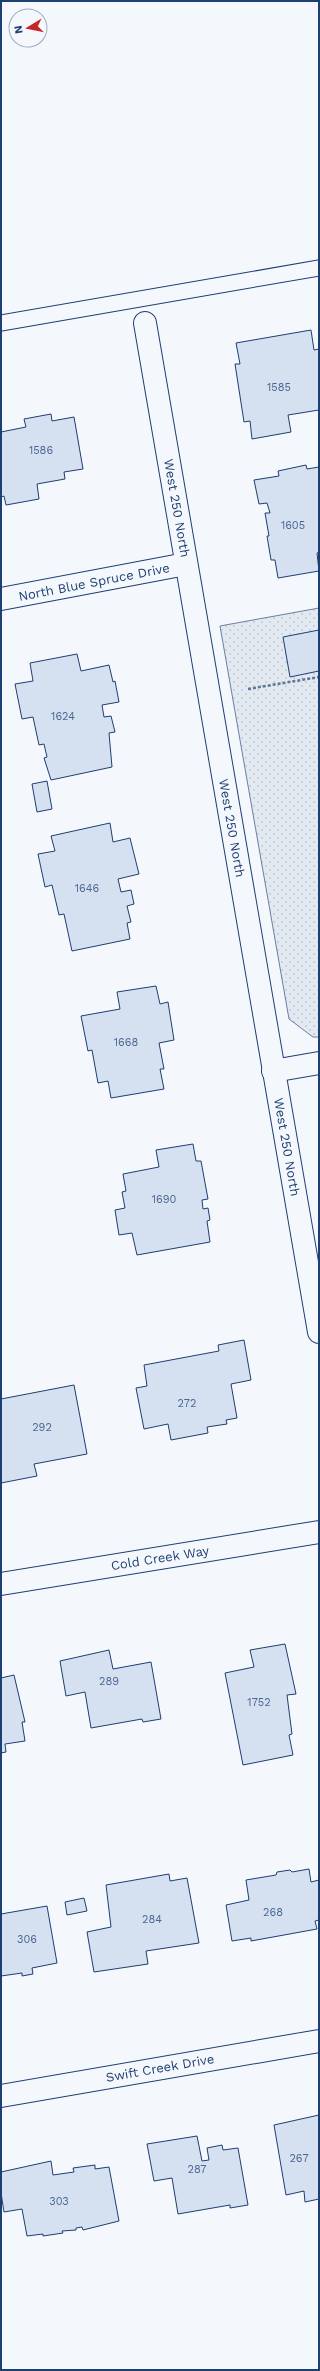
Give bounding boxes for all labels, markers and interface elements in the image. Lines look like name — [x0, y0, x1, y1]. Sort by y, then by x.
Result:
north arrow — [8, 8, 48, 48]
text: N — [12, 25, 26, 35]
house number: 1585 — [267, 381, 291, 394]
house number: 1586 — [29, 444, 53, 457]
street label: West 250 North — [161, 458, 193, 558]
house number: 1605 — [281, 519, 305, 532]
street label: North Blue Spruce Drive — [17, 560, 171, 604]
house number: 1624 — [51, 710, 75, 723]
street label: West 250 North — [216, 778, 248, 878]
house number: 1646 — [75, 882, 100, 895]
house number: 1668 — [114, 1036, 138, 1049]
street label: West 250 North — [271, 1097, 303, 1197]
house number: 1690 — [152, 1193, 176, 1206]
house number: 272 — [178, 1397, 196, 1410]
house number: 292 — [32, 1421, 52, 1434]
street label: Cold Creek Way — [110, 1543, 210, 1573]
house number: 289 — [99, 1675, 119, 1688]
house number: 1752 — [247, 1696, 271, 1709]
house number: 268 — [263, 1906, 283, 1919]
house number: 284 — [142, 1913, 162, 1926]
house number: 306 — [17, 1933, 37, 1946]
street label: Swift Creek Drive — [105, 2051, 215, 2085]
house number: 267 — [289, 2152, 309, 2165]
house number: 287 — [188, 2163, 206, 2176]
house number: 303 — [49, 2195, 69, 2208]

